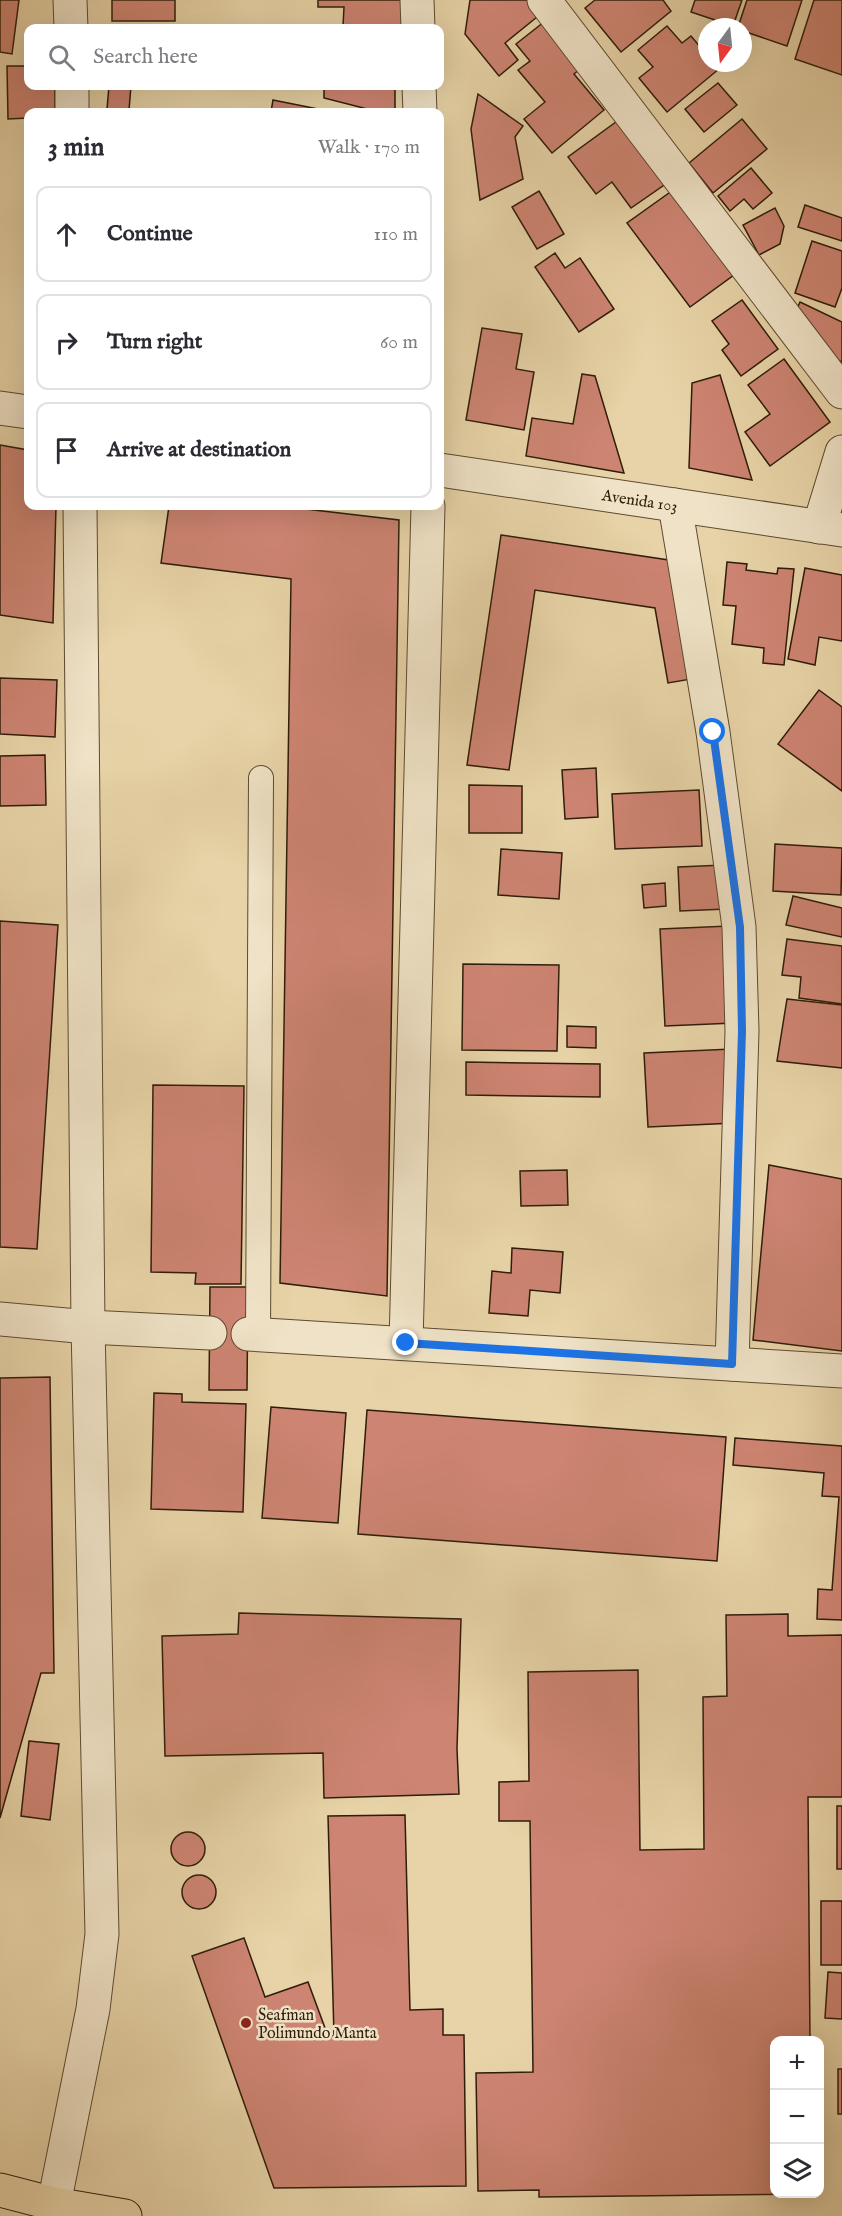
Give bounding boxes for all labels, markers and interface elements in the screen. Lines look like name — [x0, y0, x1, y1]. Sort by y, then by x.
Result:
north arrow — [698, 18, 752, 72]
search box — [24, 24, 444, 90]
icon: search — [45, 41, 78, 74]
text: Search here — [93, 43, 198, 71]
text: 3 min — [48, 131, 104, 164]
text: Walk · 170 m — [318, 135, 420, 160]
icon: ahead — [50, 218, 83, 251]
text: Continue — [107, 220, 193, 248]
text: 110 m — [374, 222, 418, 247]
icon: right — [50, 326, 83, 359]
text: Turn right — [107, 328, 202, 356]
text: 60 m — [380, 330, 418, 355]
icon: arrive — [50, 434, 83, 467]
text: Arrive at destination — [107, 436, 291, 464]
street label: Avenida 103 — [599, 486, 679, 517]
route start — [699, 718, 725, 744]
route end — [392, 1329, 418, 1355]
place label: Seafman Polimundo Manta — [258, 2006, 377, 2044]
marker: Seafman Polimundo Manta — [239, 2016, 253, 2030]
map controls — [770, 2036, 824, 2198]
button: + — [770, 2036, 824, 2090]
button: − — [770, 2090, 824, 2144]
button: layers — [770, 2144, 824, 2198]

